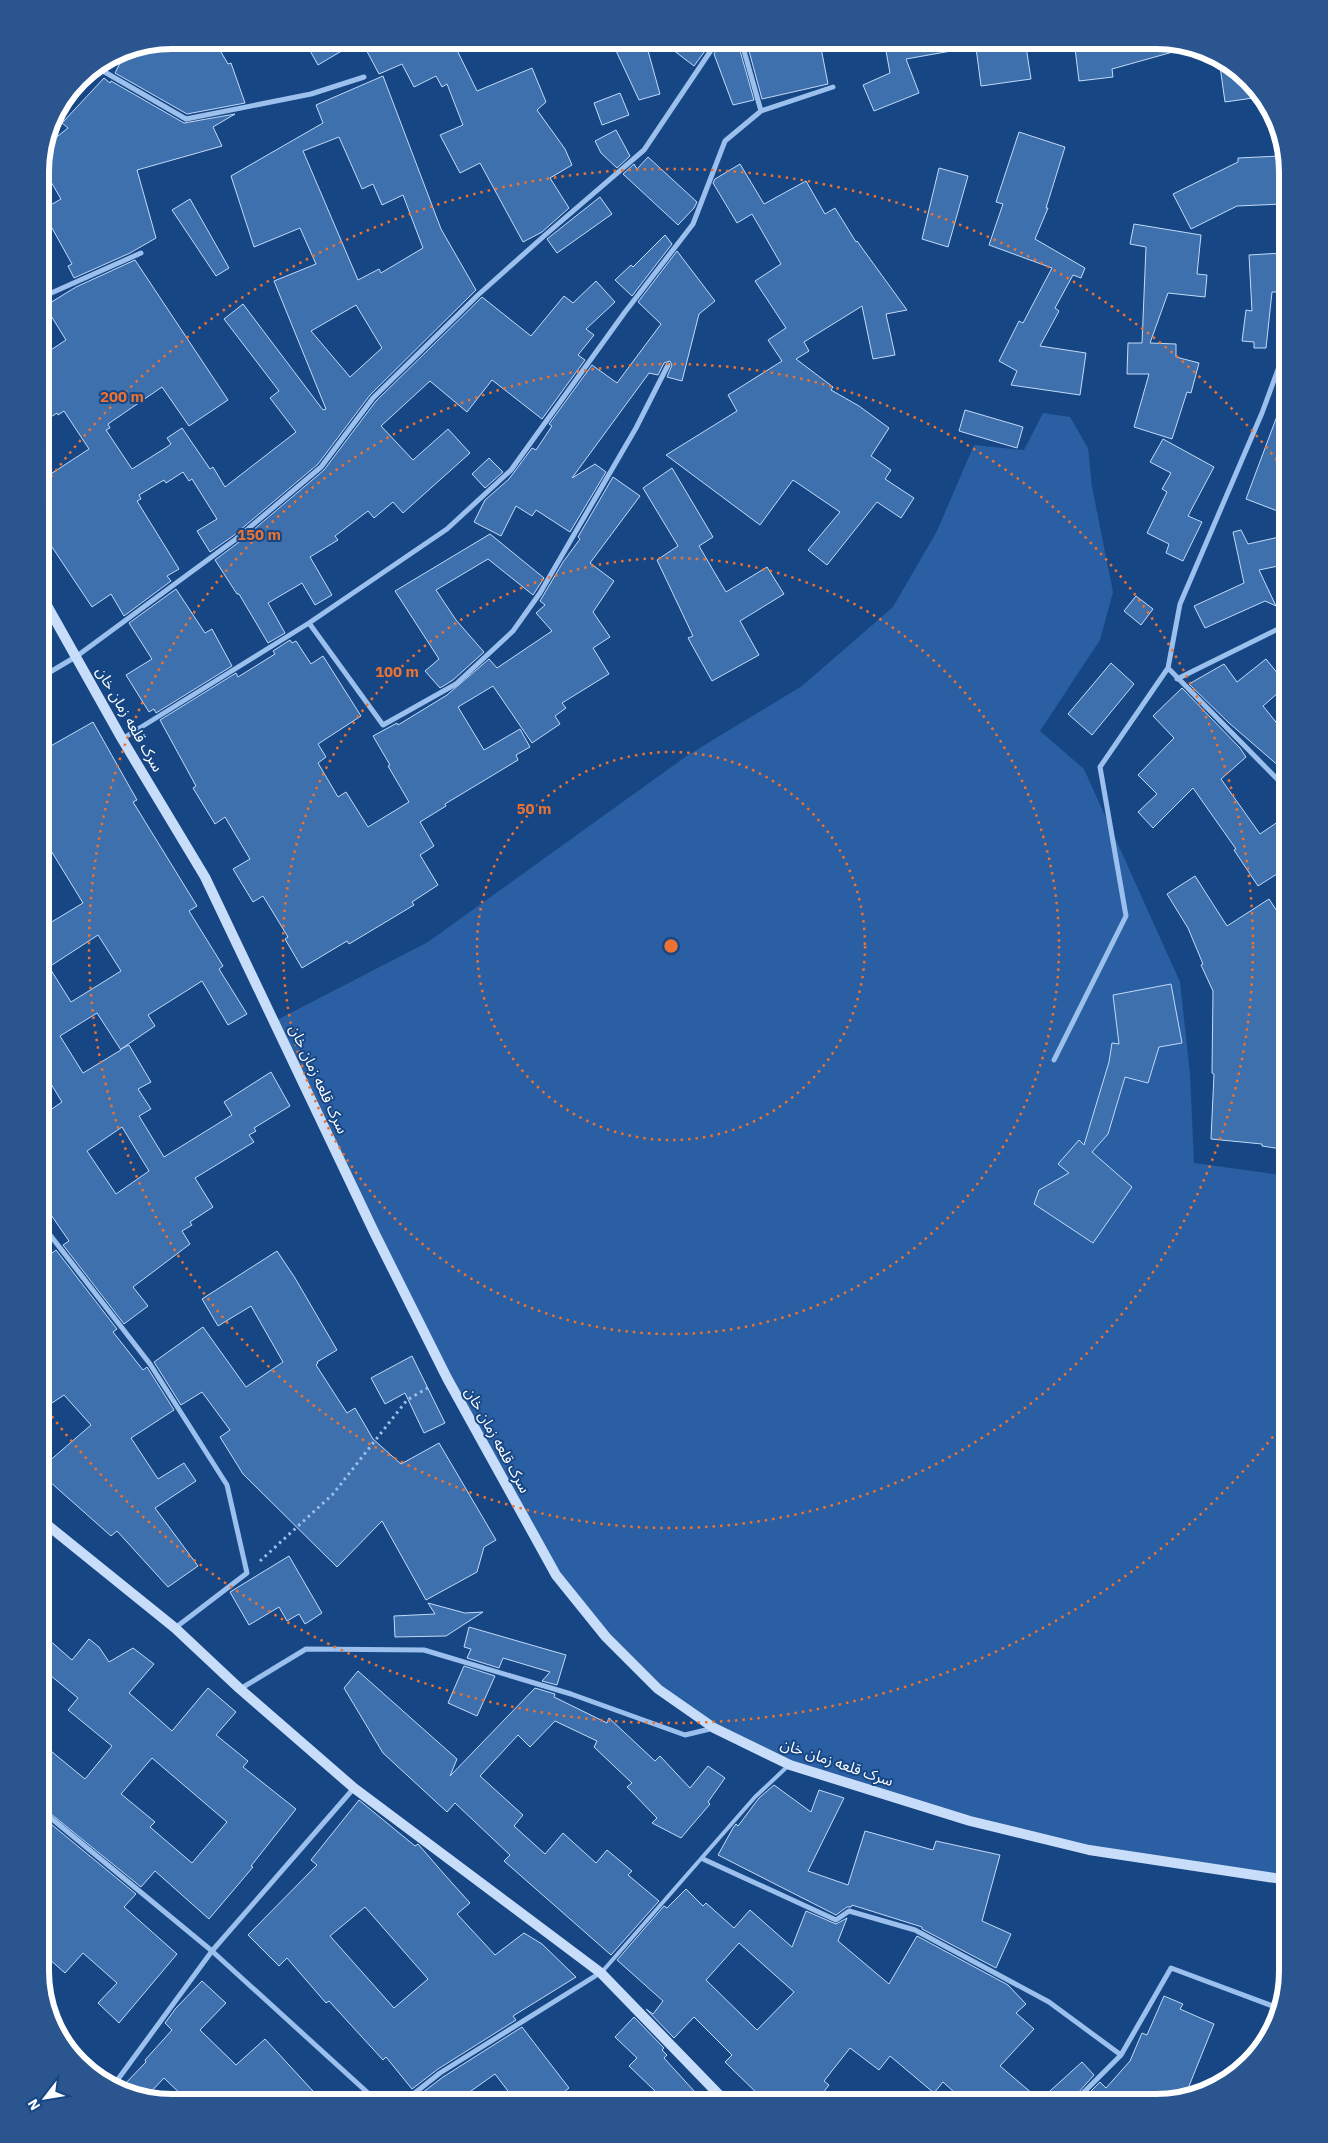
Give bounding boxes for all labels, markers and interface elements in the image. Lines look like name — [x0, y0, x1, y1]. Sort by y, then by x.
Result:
text: 200 m — [100, 387, 144, 406]
text: 150 m — [237, 525, 281, 544]
text: 100 m — [375, 662, 419, 681]
street label: سرک قلعه زمان خان — [92, 663, 168, 775]
text: 50 m — [517, 799, 551, 818]
centre of rings — [662, 937, 680, 955]
street label: سرک قلعه زمان خان — [285, 1021, 353, 1137]
street label: سرک قلعه زمان خان — [461, 1384, 535, 1496]
street label: سرک قلعه زمان خان — [778, 1734, 896, 1790]
north arrow — [20, 2073, 70, 2123]
text: N — [24, 2096, 44, 2114]

